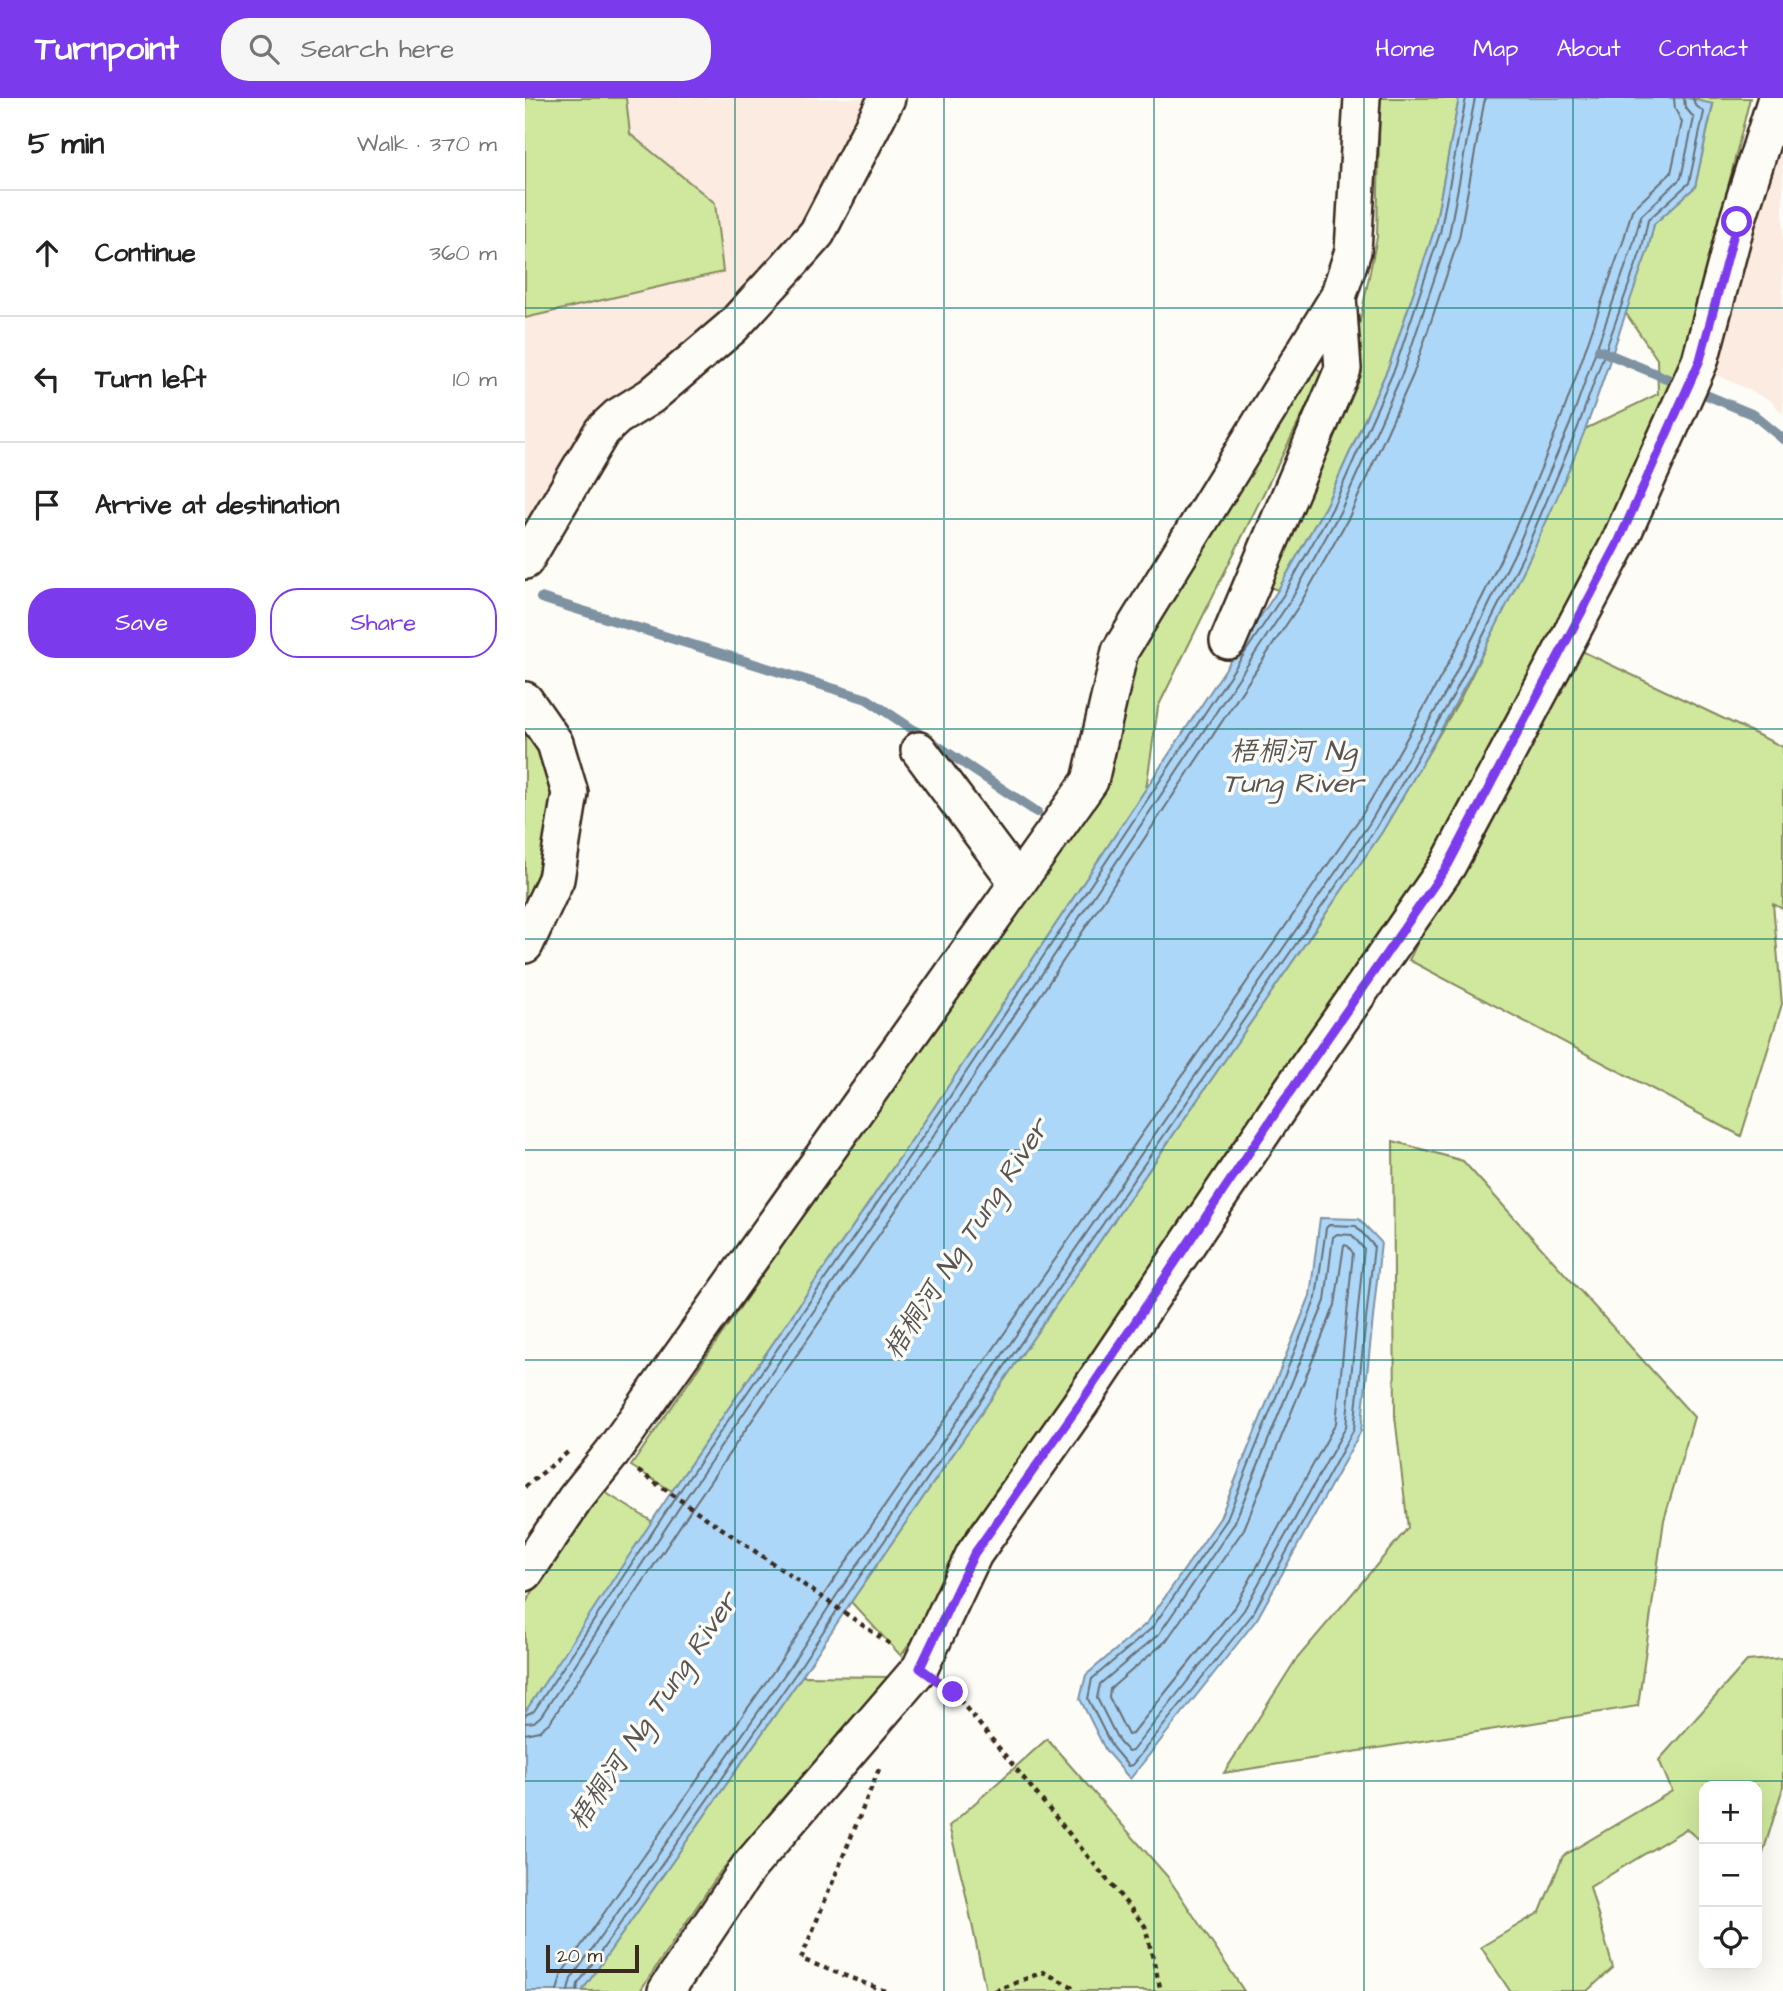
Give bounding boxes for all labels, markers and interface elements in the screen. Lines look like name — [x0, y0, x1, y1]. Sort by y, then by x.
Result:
search box — [221, 18, 711, 81]
text: Turnpoint — [35, 26, 179, 72]
icon: search — [245, 30, 283, 68]
text: Search here — [301, 31, 454, 67]
text: Home — [1375, 32, 1435, 66]
text: Map — [1473, 32, 1518, 66]
text: About — [1556, 32, 1621, 66]
text: Contact — [1659, 32, 1748, 66]
text: 5 min — [28, 123, 104, 165]
text: Walk · 370 m — [357, 128, 497, 160]
route start — [1721, 206, 1752, 237]
icon: ahead — [28, 234, 66, 272]
text: Continue — [95, 235, 196, 271]
text: 360 m — [429, 237, 497, 269]
icon: left — [28, 360, 66, 398]
text: Turn left — [95, 361, 206, 397]
text: 10 m — [452, 363, 497, 395]
icon: arrive — [28, 486, 66, 524]
text: Arrive at destination — [95, 487, 340, 523]
button: Save — [28, 588, 256, 658]
button: Share — [270, 588, 497, 658]
water label: 梧桐河 Ng Tung River — [1223, 732, 1366, 804]
water label: 梧桐河 Ng Tung River — [874, 1109, 1061, 1367]
water label: 梧桐河 Ng Tung River — [559, 1582, 749, 1838]
route end — [937, 1676, 968, 1707]
map controls — [1699, 1781, 1762, 1970]
button: + — [1699, 1781, 1762, 1844]
button: − — [1699, 1844, 1762, 1907]
button: locate — [1699, 1907, 1762, 1970]
scale bar — [546, 1942, 639, 1974]
text: 20 m — [557, 1943, 602, 1970]

